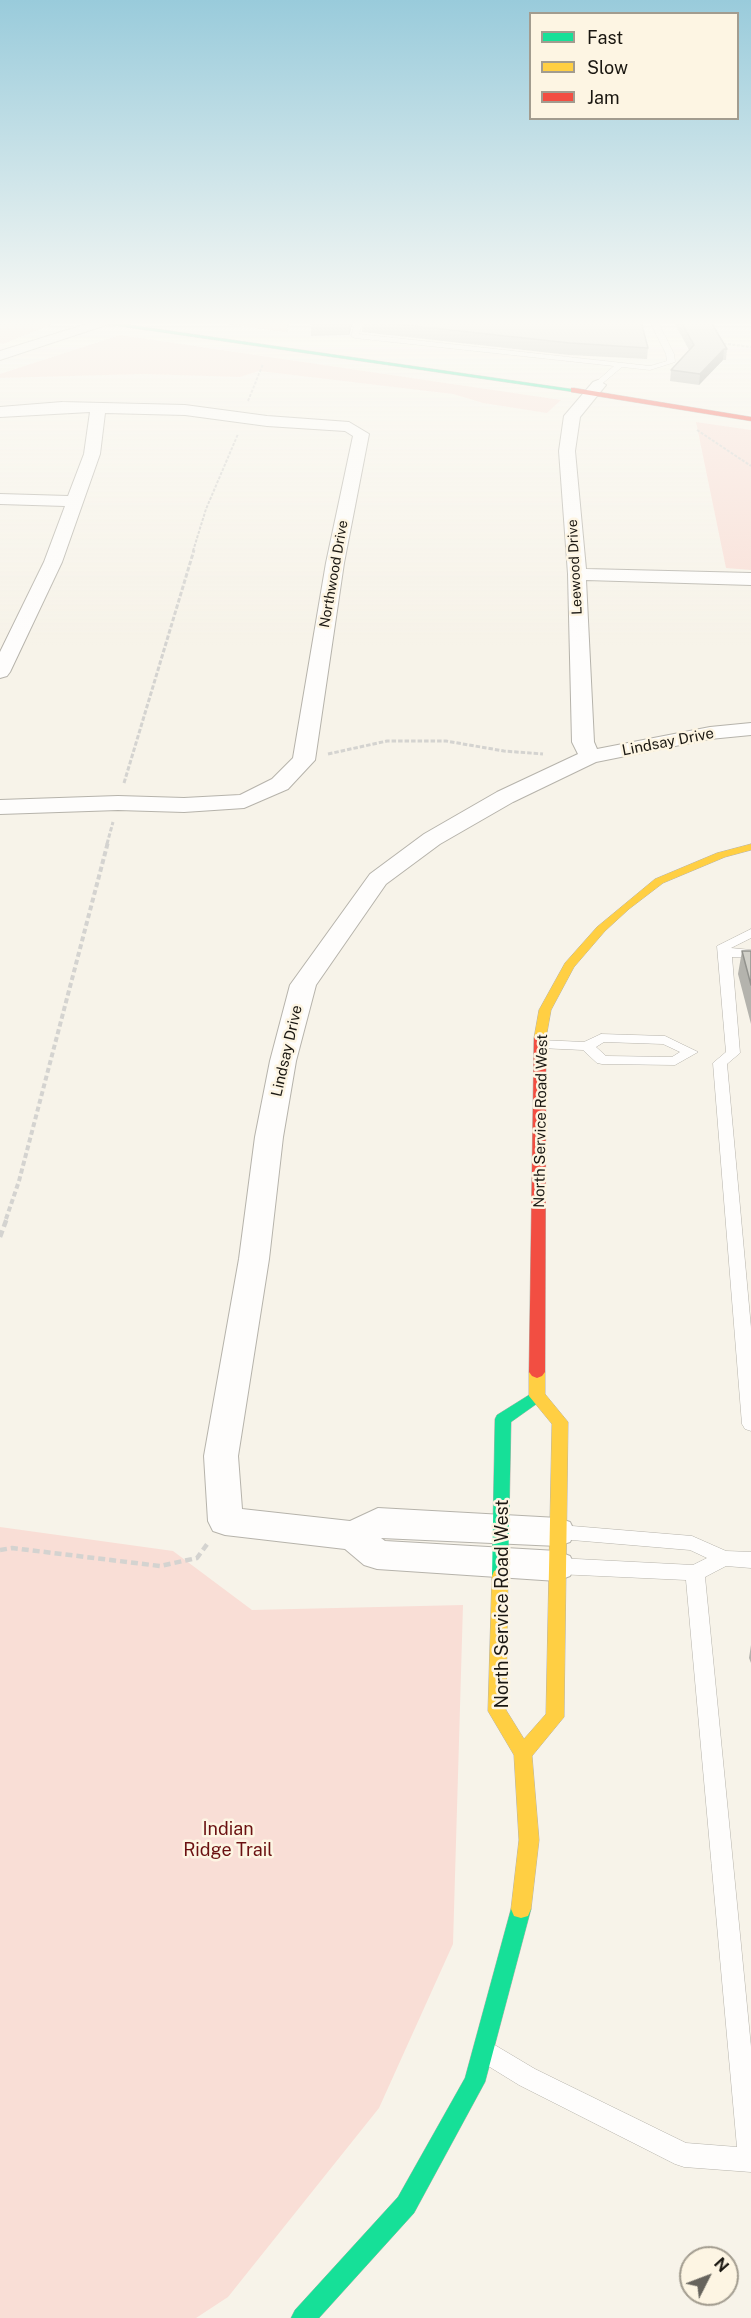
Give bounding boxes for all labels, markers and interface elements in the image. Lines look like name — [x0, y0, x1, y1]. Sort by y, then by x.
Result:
legend — [529, 12, 739, 120]
text: Fast — [587, 27, 623, 48]
text: Slow — [587, 57, 628, 78]
text: Jam — [587, 87, 620, 108]
street label: Northwood Drive — [316, 519, 352, 629]
street label: Leewood Drive — [564, 519, 586, 615]
street label: Lindsay Drive — [620, 724, 716, 760]
street label: Lindsay Drive — [268, 1004, 306, 1098]
street label: North Service Road West — [530, 1034, 552, 1208]
street label: North Service Road West — [491, 1500, 513, 1708]
park label: Indian Ridge Trail — [183, 1818, 273, 1860]
north arrow — [679, 2246, 739, 2306]
text: N — [710, 2254, 733, 2276]

